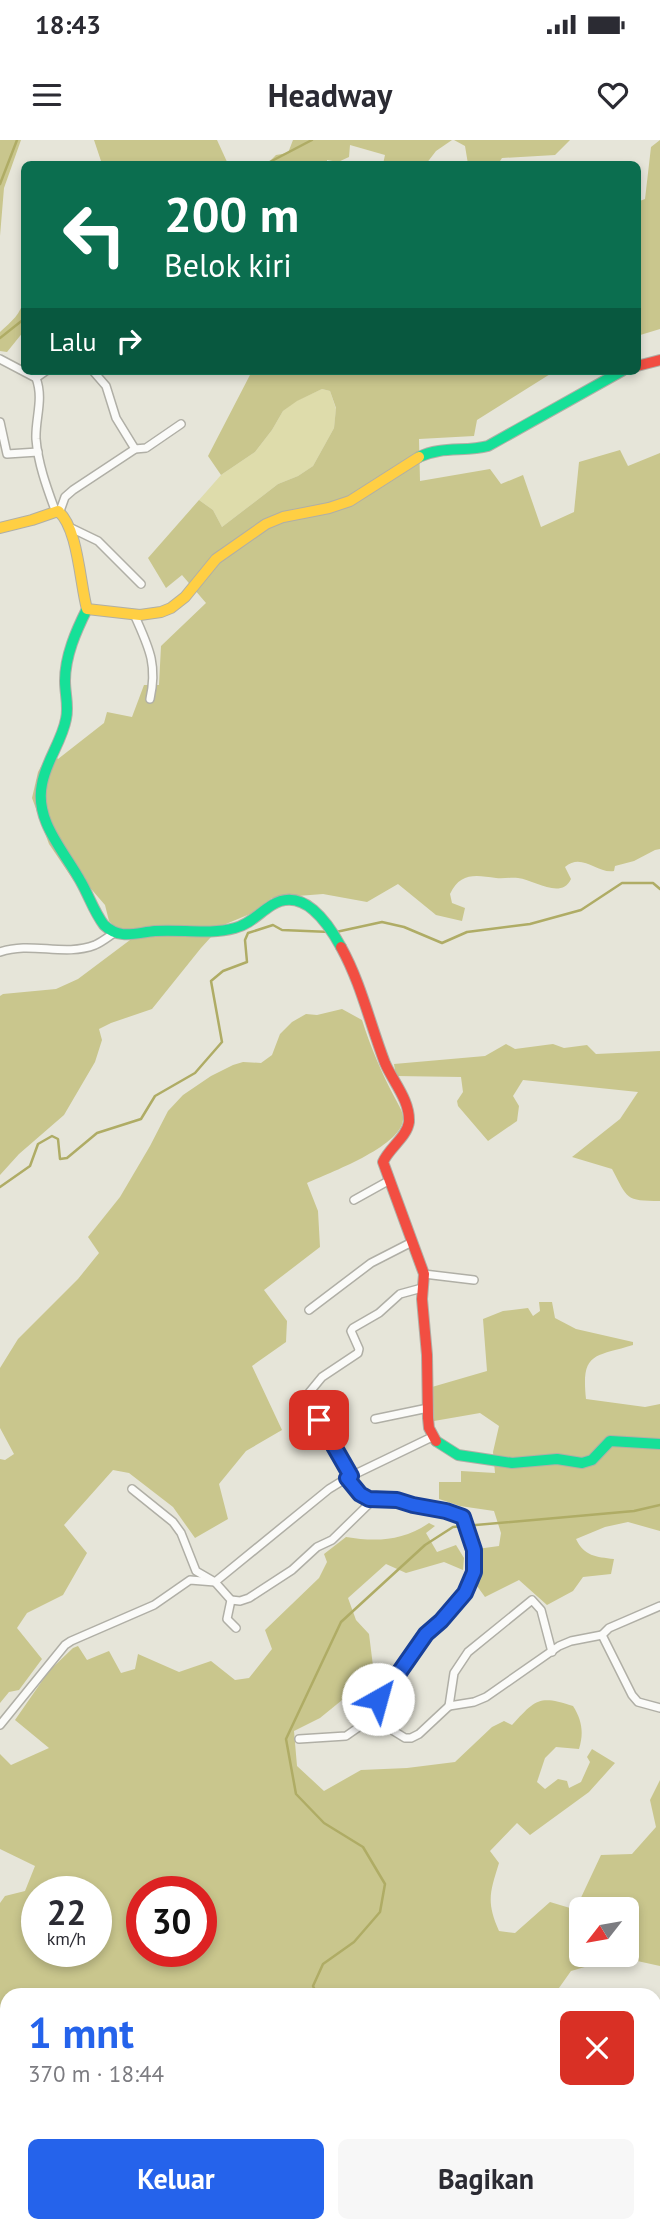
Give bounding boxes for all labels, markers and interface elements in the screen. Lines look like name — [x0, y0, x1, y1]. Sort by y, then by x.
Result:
text: 18:43 — [35, 8, 101, 41]
text: Headway — [268, 74, 392, 116]
icon: menu — [28, 76, 66, 114]
icon: heart — [594, 76, 632, 114]
text: 200 m — [164, 182, 299, 246]
icon: left — [49, 189, 140, 280]
text: Belok kiri — [164, 244, 292, 286]
icon: right — [110, 322, 148, 360]
text: Lalu — [49, 325, 96, 358]
pin — [289, 1390, 349, 1450]
icon: arrive — [300, 1401, 338, 1439]
position arrow — [341, 1662, 415, 1736]
speed limit sign: 30 — [126, 1876, 217, 1967]
text: 22 — [47, 1889, 86, 1935]
north arrow — [569, 1897, 639, 1967]
map controls — [569, 1897, 639, 1967]
text: km/h — [47, 1927, 86, 1950]
text: 1 mnt — [28, 2005, 134, 2060]
button: close — [560, 2011, 634, 2085]
text: 370 m · 18:44 — [28, 2059, 164, 2088]
button: Keluar — [28, 2139, 324, 2219]
button: Bagikan — [338, 2139, 634, 2219]

